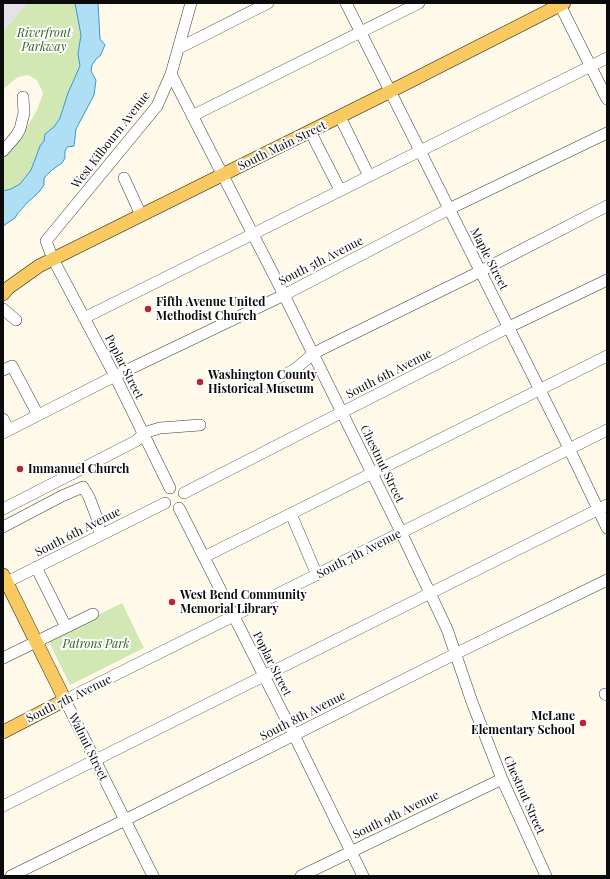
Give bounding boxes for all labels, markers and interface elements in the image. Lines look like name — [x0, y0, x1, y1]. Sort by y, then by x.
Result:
park label: Riverfront Parkway — [17, 26, 71, 54]
street label: West Kilbourn Avenue — [69, 89, 153, 191]
street label: South Main Street — [235, 118, 329, 174]
street label: Maple Street — [467, 225, 511, 293]
street label: South 5th Avenue — [276, 233, 366, 289]
place label: Fifth Avenue United Methodist Church — [156, 295, 265, 323]
marker: Fifth Avenue United Methodist Church — [143, 304, 153, 314]
street label: Poplar Street — [102, 332, 146, 402]
street label: South 6th Avenue — [344, 346, 434, 402]
place label: Washington County Historical Museum — [208, 368, 317, 396]
marker: Washington County Historical Museum — [195, 377, 205, 387]
street label: Chestnut Street — [357, 423, 407, 505]
place label: Immanuel Church — [28, 462, 129, 476]
marker: Immanuel Church — [15, 464, 25, 474]
street label: South 6th Avenue — [33, 504, 123, 560]
street label: South 7th Avenue — [314, 526, 404, 582]
place label: West Bend Community Memorial Library — [180, 588, 307, 616]
marker: West Bend Community Memorial Library — [167, 597, 177, 607]
street label: Poplar Street — [250, 629, 294, 699]
park label: Patrons Park — [62, 637, 130, 651]
street label: South 7th Avenue — [24, 672, 114, 726]
street label: South 8th Avenue — [258, 688, 348, 744]
place label: McLane Elementary School — [471, 709, 575, 737]
street label: Walnut Street — [65, 711, 111, 783]
marker: McLane Elementary School — [578, 718, 588, 728]
street label: Chestnut Street — [500, 753, 548, 837]
street label: South 9th Avenue — [350, 788, 442, 842]

